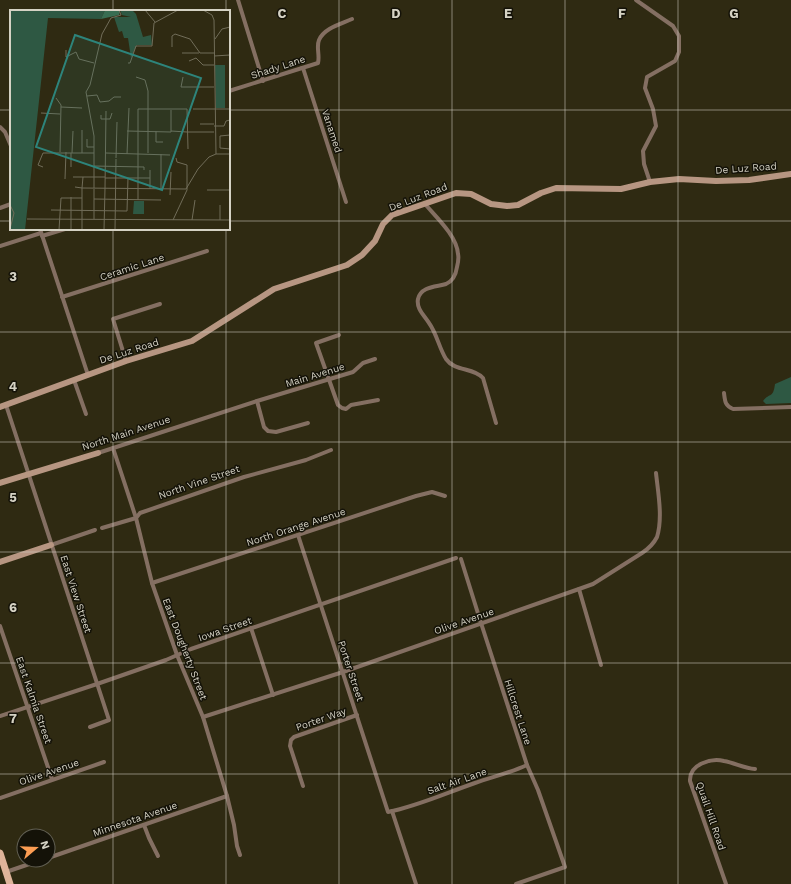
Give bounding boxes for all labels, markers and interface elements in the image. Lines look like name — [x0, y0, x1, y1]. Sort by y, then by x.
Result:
text: C — [278, 6, 287, 21]
text: D — [391, 6, 401, 21]
text: E — [504, 6, 512, 21]
text: F — [618, 6, 626, 21]
text: G — [729, 6, 739, 21]
inset map — [10, 10, 230, 230]
street label: Shady Lane — [249, 53, 307, 81]
street label: Vanamed — [320, 108, 344, 154]
street label: De Luz Road — [715, 160, 777, 176]
street label: De Luz Road — [387, 181, 449, 213]
street label: Ceramic Lane — [98, 251, 166, 283]
text: 3 — [9, 269, 17, 284]
street label: De Luz Road — [98, 336, 160, 366]
street label: Main Avenue — [284, 361, 346, 389]
text: 4 — [9, 379, 18, 394]
street label: North Main Avenue — [80, 413, 172, 452]
street label: North Vine Street — [157, 463, 242, 501]
text: 5 — [9, 490, 17, 505]
street label: North Orange Avenue — [245, 506, 347, 548]
street label: East View Street — [58, 554, 94, 635]
street label: East Dougherty Street — [161, 597, 210, 702]
text: 6 — [9, 600, 17, 615]
street label: Olive Avenue — [433, 606, 496, 636]
street label: Iowa Street — [197, 614, 254, 643]
street label: Porter Street — [336, 639, 366, 703]
street label: East Kalmia Street — [14, 655, 54, 746]
street label: Hillcrest Lane — [502, 678, 534, 746]
street label: Porter Way — [294, 705, 348, 733]
text: 7 — [9, 711, 17, 726]
street label: Olive Avenue — [18, 757, 81, 787]
street label: Salt Air Lane — [426, 766, 488, 796]
street label: Quail Hill Road — [694, 780, 728, 852]
street label: Minnesota Avenue — [91, 799, 179, 839]
north arrow — [16, 828, 56, 868]
text: N — [38, 839, 52, 851]

